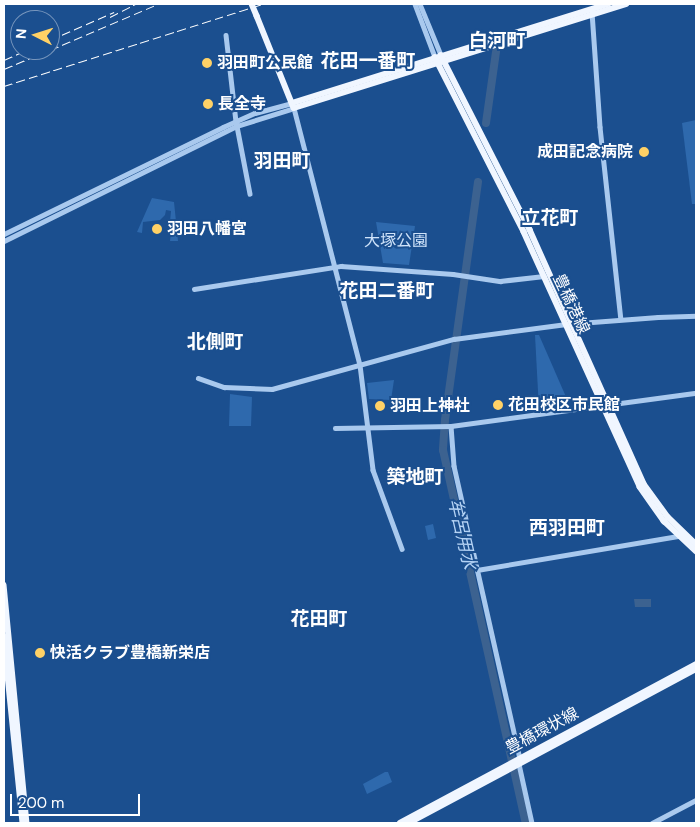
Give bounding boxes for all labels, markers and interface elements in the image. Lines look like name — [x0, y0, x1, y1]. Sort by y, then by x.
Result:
north arrow — [10, 10, 60, 60]
text: N — [12, 28, 30, 40]
district label: 白河町 — [469, 30, 525, 52]
district label: 花田一番町 — [321, 50, 415, 72]
place label: 羽田町公民館 — [217, 53, 313, 73]
marker: 羽田町公民館 — [201, 57, 213, 69]
place label: 長全寺 — [218, 94, 266, 114]
marker: 長全寺 — [202, 98, 214, 110]
place label: 成田記念病院 — [537, 142, 633, 162]
marker: 成田記念病院 — [637, 145, 651, 159]
district label: 羽田町 — [254, 150, 310, 172]
district label: 立花町 — [522, 207, 578, 229]
place label: 羽田八幡宮 — [167, 219, 247, 239]
marker: 羽田八幡宮 — [151, 223, 163, 235]
park label: 大塚公園 — [364, 231, 428, 251]
street label: 豊橋港線 — [549, 271, 593, 337]
district label: 花田二番町 — [340, 280, 434, 302]
district label: 北側町 — [187, 331, 243, 353]
place label: 花田校区市民館 — [508, 395, 620, 415]
place label: 羽田上神社 — [390, 396, 470, 416]
marker: 花田校区市民館 — [492, 399, 504, 411]
marker: 羽田上神社 — [374, 400, 386, 412]
district label: 築地町 — [387, 466, 443, 488]
water label: 牟呂用水 — [443, 496, 481, 572]
district label: 西羽田町 — [529, 517, 605, 539]
district label: 花田町 — [291, 608, 347, 630]
place label: 快活クラブ豊橋新栄店 — [50, 643, 210, 663]
marker: 快活クラブ豊橋新栄店 — [34, 647, 46, 659]
street label: 豊橋環状線 — [502, 704, 582, 758]
scale bar — [12, 784, 142, 816]
text: 200 m — [18, 793, 64, 813]

